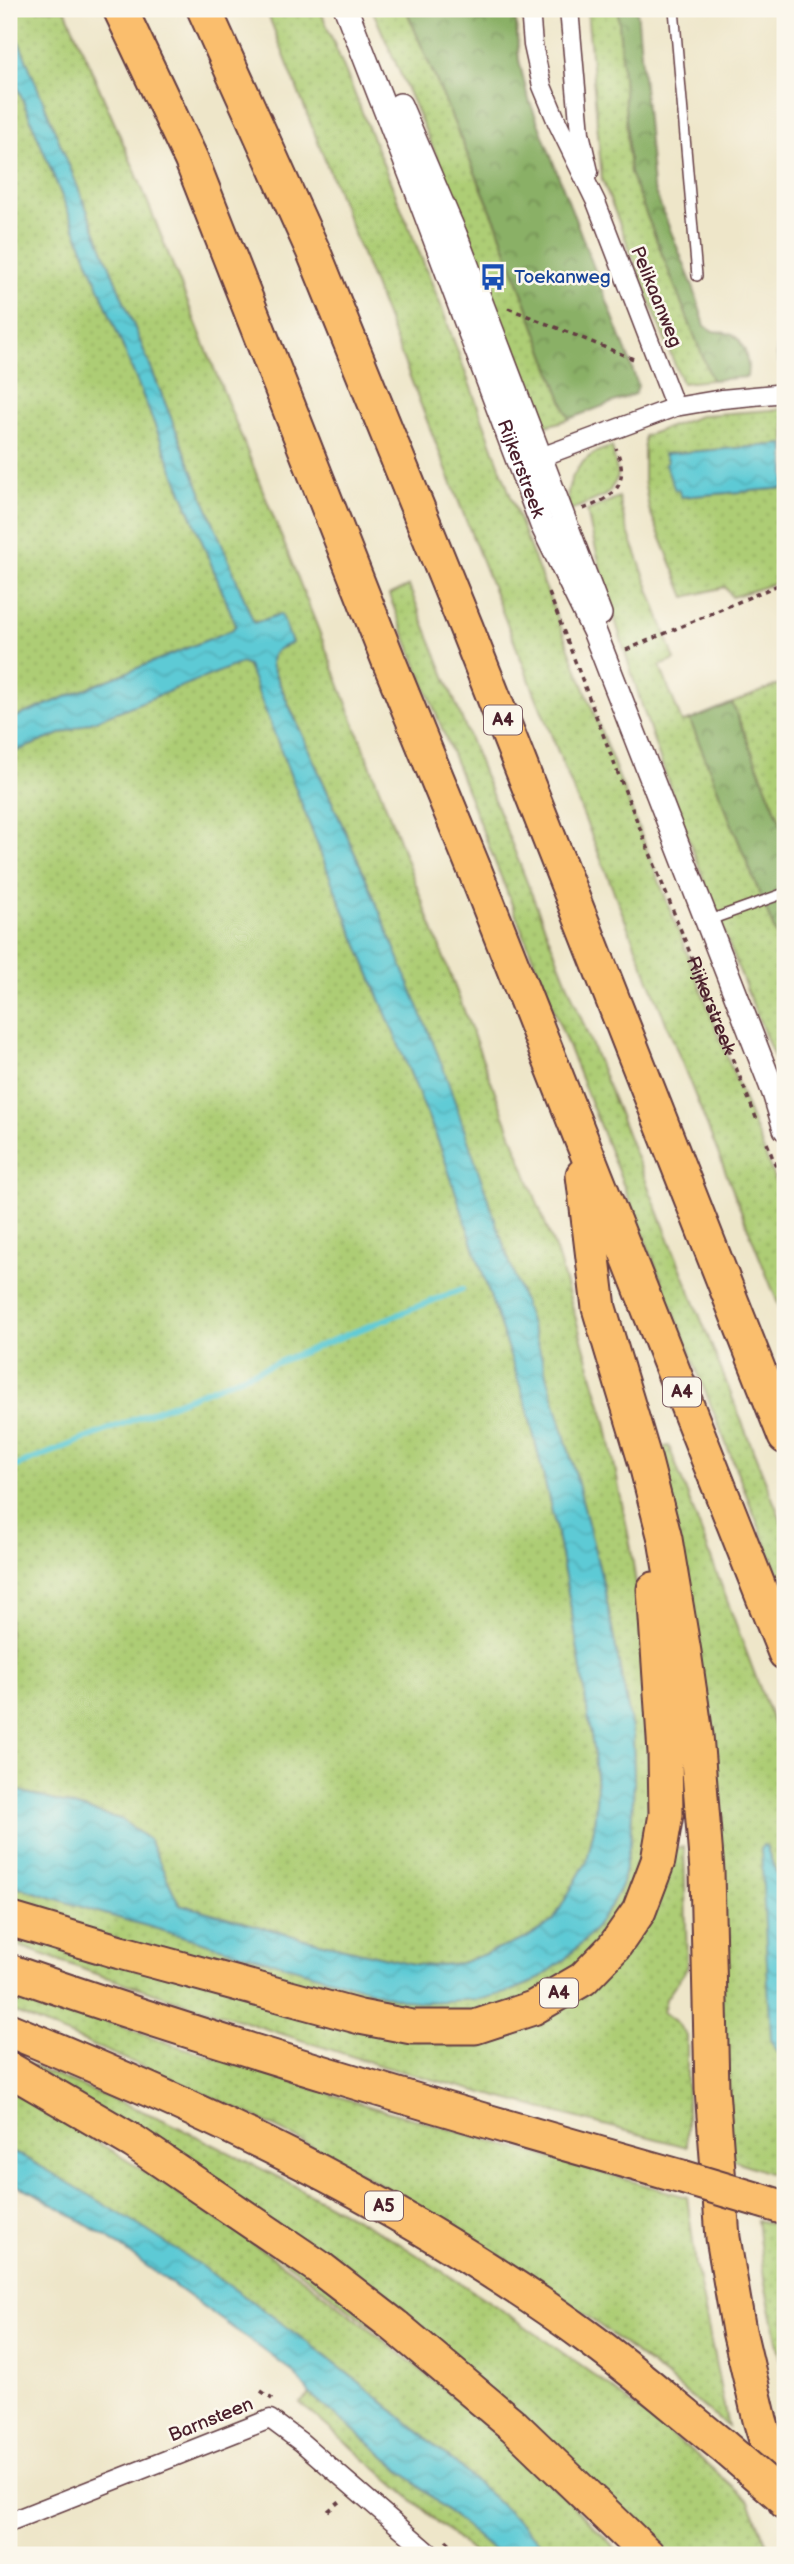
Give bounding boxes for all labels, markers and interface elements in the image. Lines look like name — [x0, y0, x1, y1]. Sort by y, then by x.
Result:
street label: Pelikaanweg — [625, 243, 687, 351]
bus stop icon: Toekanweg — [478, 262, 508, 292]
place label: Toekanweg — [514, 266, 611, 289]
street label: Rijkerstreek — [492, 416, 550, 522]
road number: A4 — [484, 706, 522, 734]
street label: Rijkerstreek — [681, 953, 741, 1058]
road number: A4 — [663, 1378, 701, 1406]
road number: A4 — [540, 1979, 578, 2008]
road number: A5 — [365, 2192, 403, 2220]
street label: Barnsteen — [165, 2393, 257, 2447]

